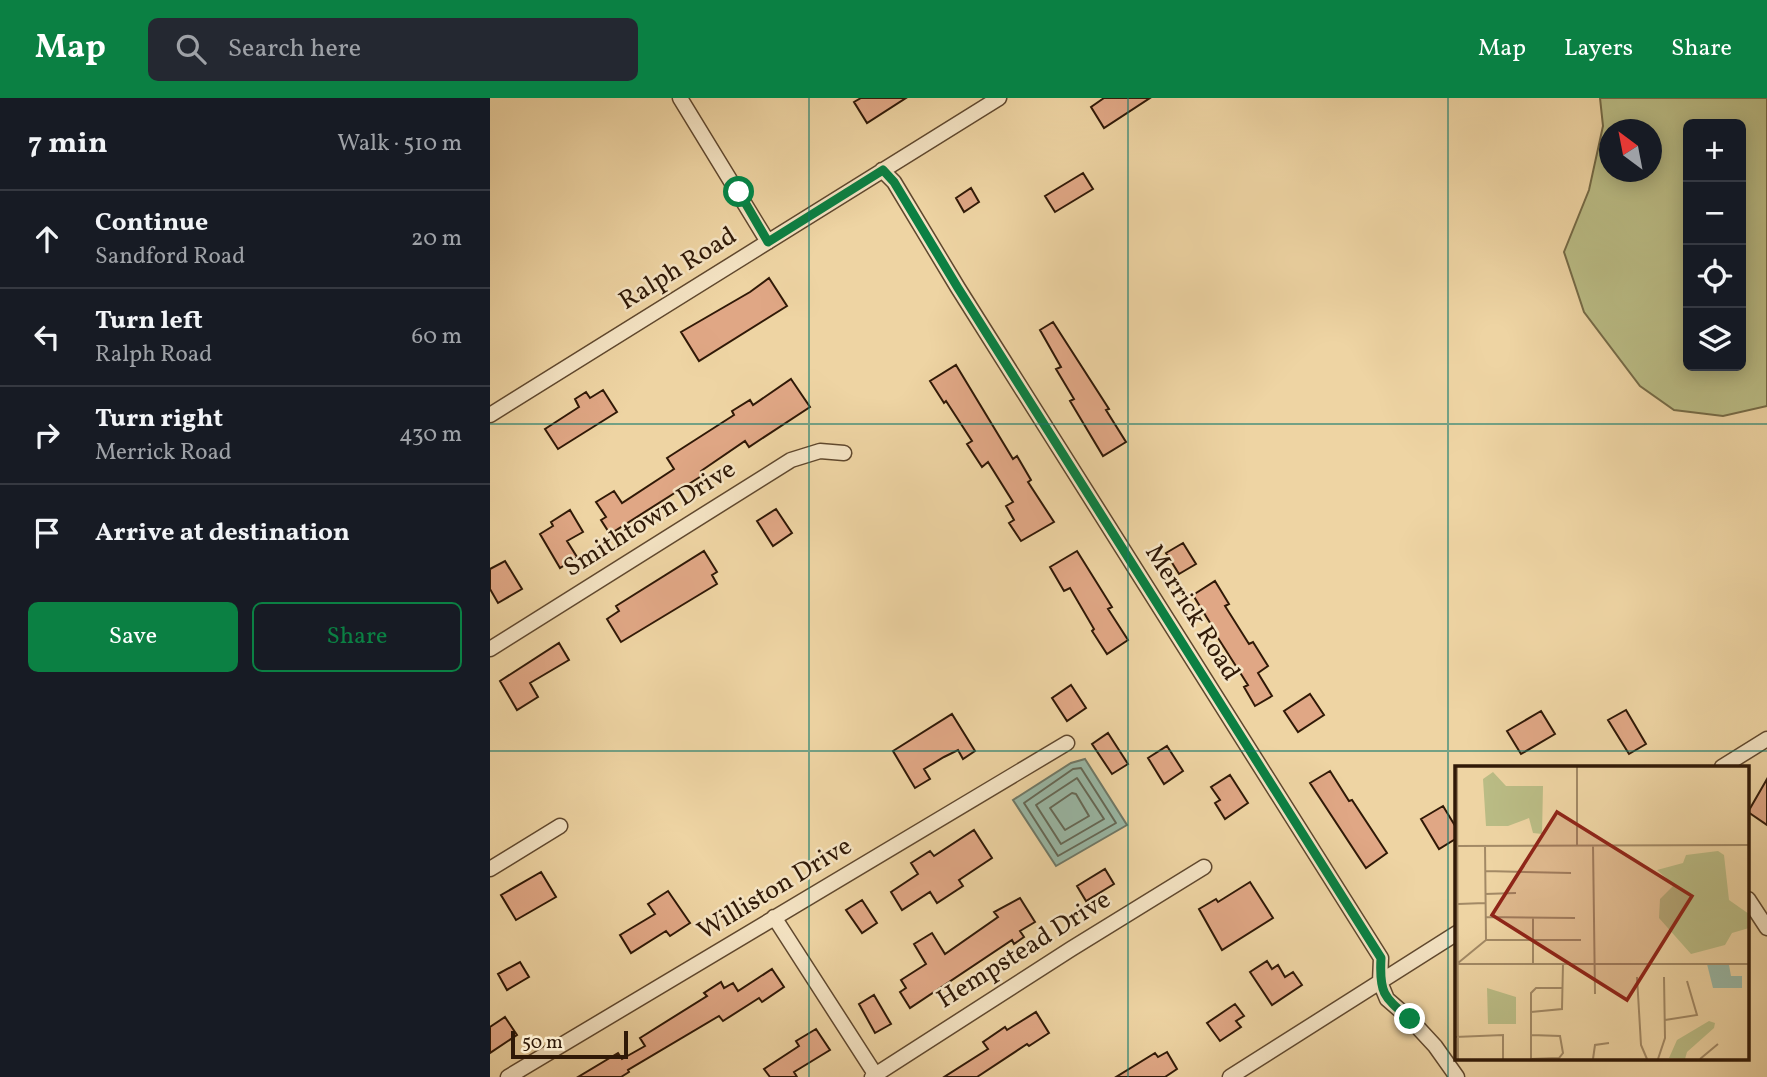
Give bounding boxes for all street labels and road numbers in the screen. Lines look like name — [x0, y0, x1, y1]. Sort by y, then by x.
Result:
street label: Ralph Road — [612, 219, 744, 319]
street label: Smithtown Drive — [557, 452, 743, 586]
street label: Merrick Road — [1136, 538, 1248, 688]
street label: Williston Drive — [691, 829, 859, 949]
street label: Hempstead Drive — [930, 882, 1118, 1018]

